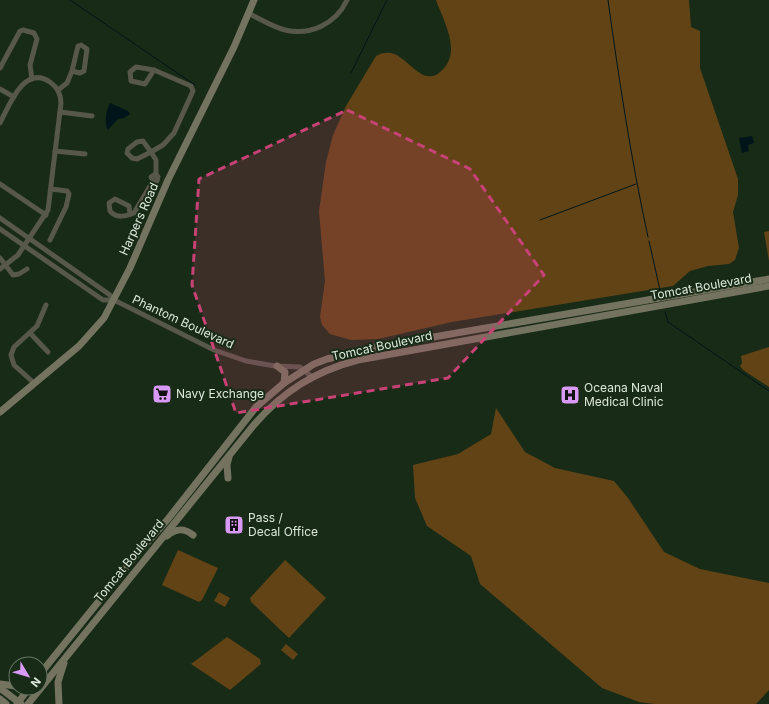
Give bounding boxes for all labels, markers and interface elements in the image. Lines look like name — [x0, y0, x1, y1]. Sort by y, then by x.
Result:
street label: Harpers Road — [116, 180, 161, 257]
street label: Tomcat Boulevard — [649, 270, 753, 303]
street label: Phantom Boulevard — [130, 291, 236, 352]
street label: Tomcat Boulevard — [330, 328, 434, 363]
place label: Oceana Naval Medical Clinic — [584, 380, 664, 409]
supermarket icon: Navy Exchange — [151, 383, 173, 405]
hospital icon: Oceana Naval Medical Clinic — [559, 384, 581, 406]
place label: Navy Exchange — [176, 386, 264, 401]
place label: Pass / Decal Office — [248, 510, 318, 539]
building icon: Pass / Decal Office — [223, 514, 245, 536]
street label: Tomcat Boulevard — [91, 516, 167, 605]
north arrow — [8, 656, 48, 696]
text: N — [28, 675, 44, 690]

